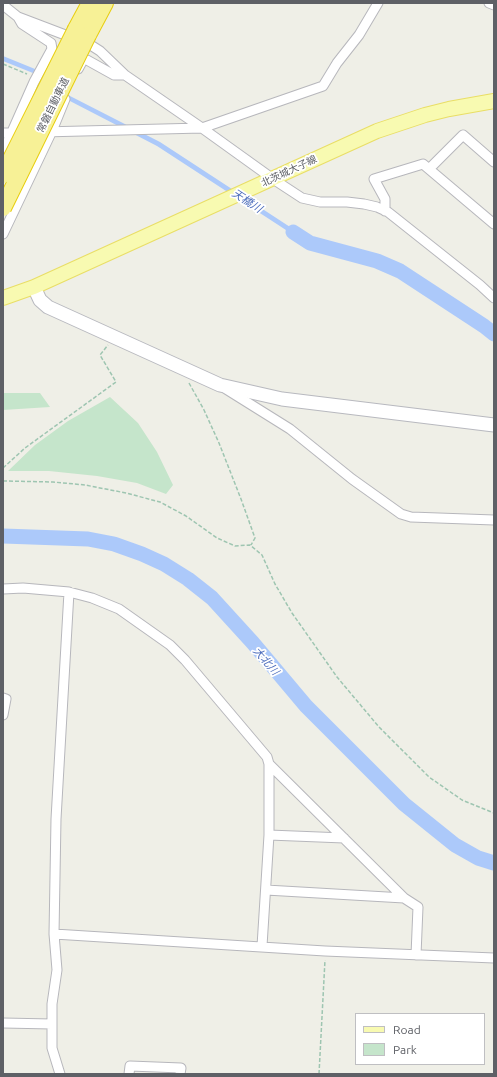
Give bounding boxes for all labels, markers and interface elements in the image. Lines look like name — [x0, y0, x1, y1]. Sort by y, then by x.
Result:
street label: 常磐自動車道 — [34, 75, 72, 135]
street label: 北茨城大子線 — [259, 153, 319, 189]
water label: 天橋川 — [230, 186, 264, 216]
water label: 大北川 — [250, 644, 282, 678]
legend — [355, 1013, 485, 1065]
text: Road — [393, 1023, 421, 1036]
text: Park — [393, 1043, 417, 1056]

